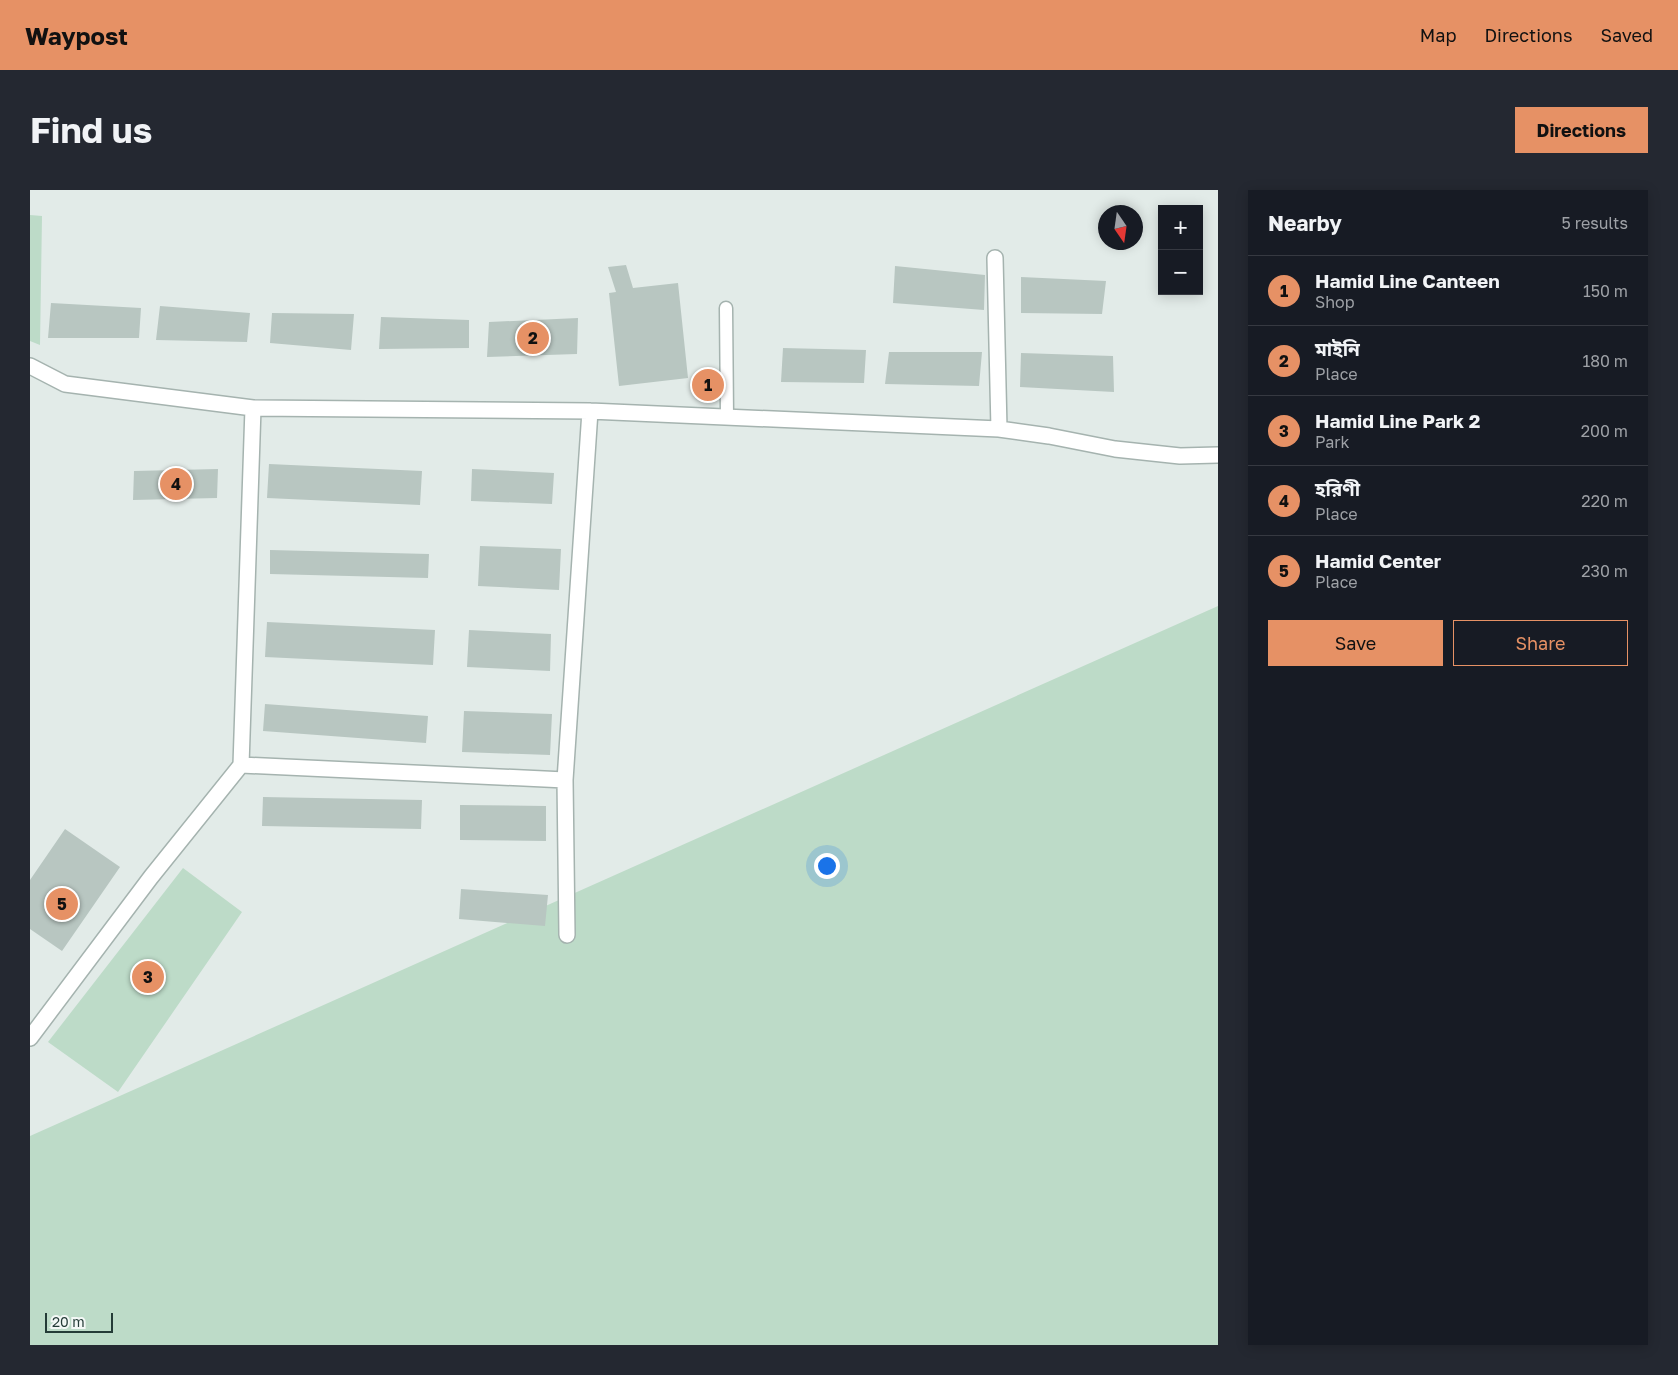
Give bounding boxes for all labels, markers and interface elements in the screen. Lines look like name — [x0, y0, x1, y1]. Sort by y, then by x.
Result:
text: Waypost — [25, 21, 128, 50]
text: Map — [1420, 24, 1456, 46]
text: Directions — [1484, 24, 1572, 46]
text: Saved — [1600, 24, 1653, 46]
button: Directions — [1515, 107, 1648, 153]
text: Find us — [30, 109, 152, 151]
north arrow — [1098, 205, 1143, 250]
map controls — [1158, 205, 1203, 295]
button: + — [1158, 205, 1203, 250]
text: Nearby — [1268, 210, 1342, 236]
text: 5 results — [1562, 213, 1628, 233]
button: − — [1158, 250, 1203, 295]
text: Hamid Line Canteen — [1315, 269, 1500, 292]
text: 1 — [1280, 281, 1288, 301]
text: 150 m — [1583, 281, 1628, 301]
text: Shop — [1315, 292, 1355, 312]
pin: 2 — [517, 319, 549, 357]
text: মাইনি — [1315, 337, 1360, 360]
text: 2 — [1279, 351, 1289, 371]
text: 180 m — [1582, 351, 1628, 371]
text: Place — [1315, 364, 1358, 384]
pin: 1 — [692, 366, 724, 404]
text: Hamid Line Park 2 — [1315, 409, 1480, 432]
text: 3 — [1279, 421, 1289, 441]
text: 200 m — [1581, 421, 1628, 441]
text: Park — [1315, 432, 1350, 452]
pin: 4 — [160, 465, 192, 503]
text: হরিণী — [1315, 477, 1360, 500]
text: 4 — [1279, 491, 1289, 511]
text: 220 m — [1581, 491, 1628, 511]
text: Place — [1315, 504, 1358, 524]
text: Hamid Center — [1315, 549, 1441, 572]
text: 5 — [1279, 561, 1289, 581]
text: 230 m — [1581, 561, 1628, 581]
text: Place — [1315, 572, 1358, 592]
button: Save — [1268, 620, 1443, 666]
button: Share — [1453, 620, 1628, 666]
your location — [814, 853, 840, 879]
pin: 5 — [46, 885, 78, 923]
pin: 3 — [132, 958, 164, 996]
scale bar — [45, 1310, 112, 1333]
text: 20 m — [52, 1313, 85, 1330]

